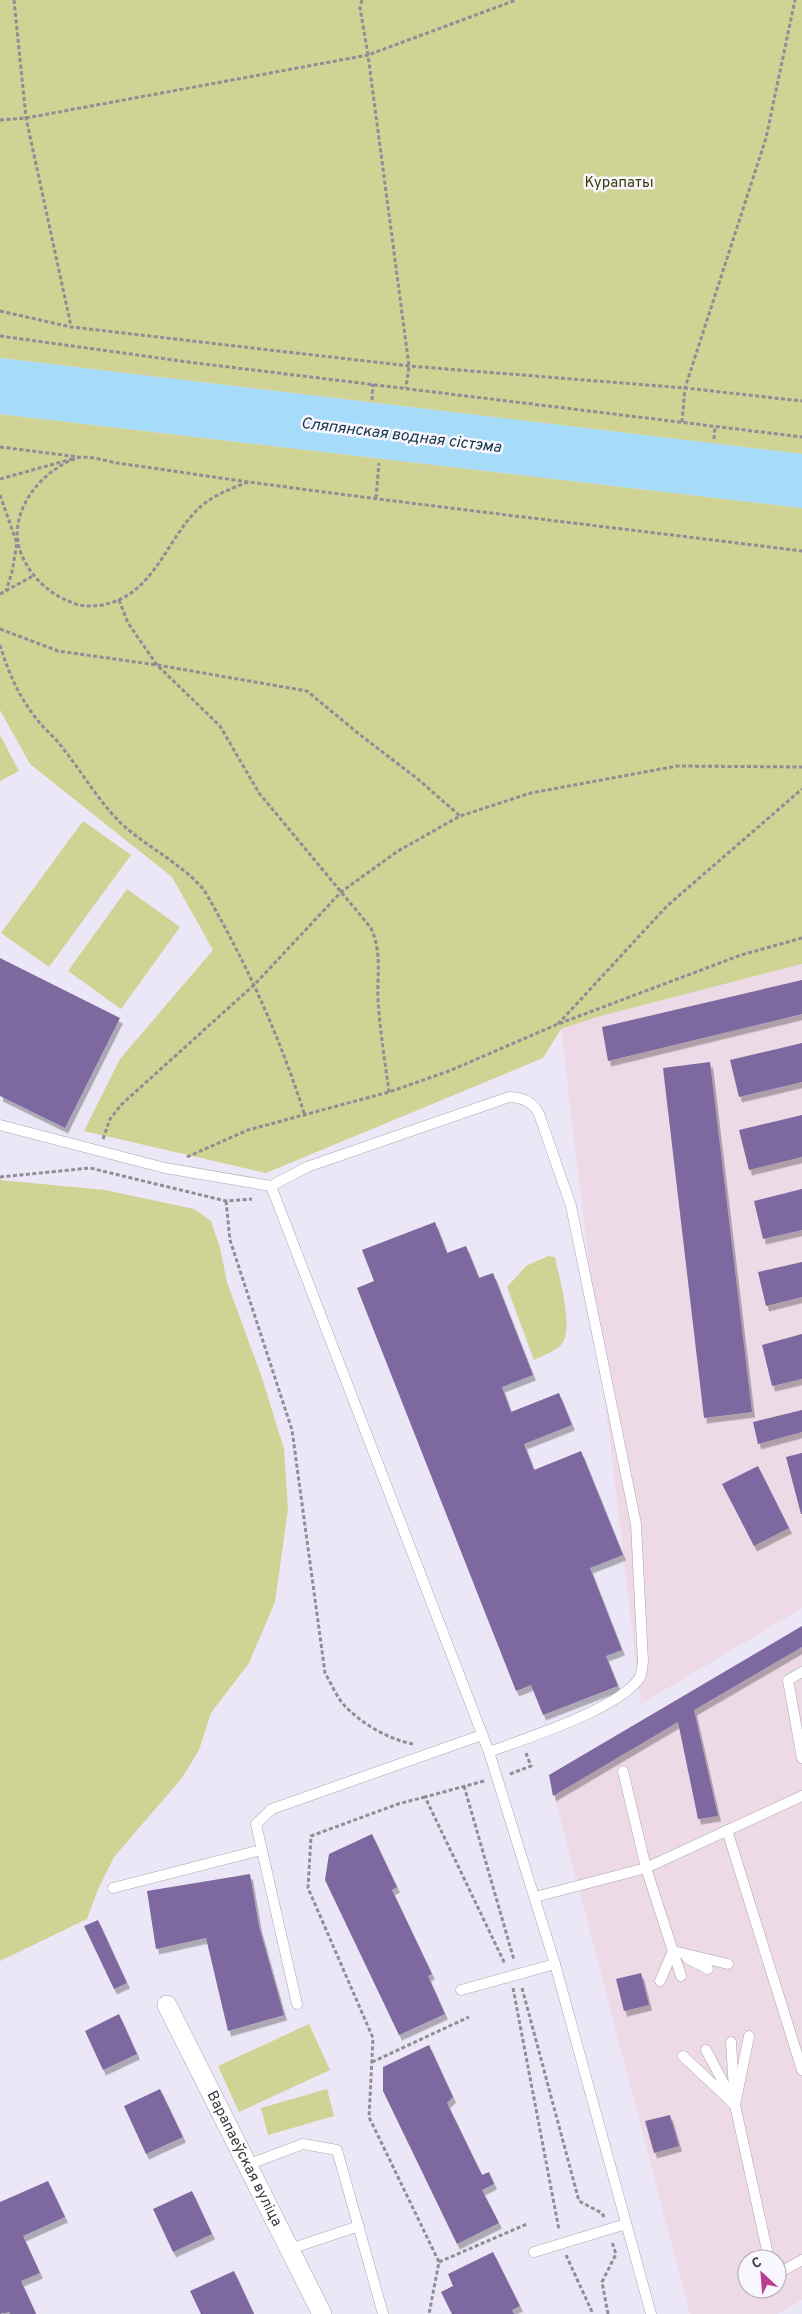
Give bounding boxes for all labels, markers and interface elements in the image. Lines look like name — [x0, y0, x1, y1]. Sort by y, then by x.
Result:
park label: Курапаты — [584, 174, 654, 193]
water label: Сляпянская водная сістэма — [300, 414, 503, 458]
street label: Варапаеўская вуліца — [202, 2088, 286, 2230]
north arrow — [737, 2249, 787, 2299]
text: С — [749, 2254, 765, 2273]

